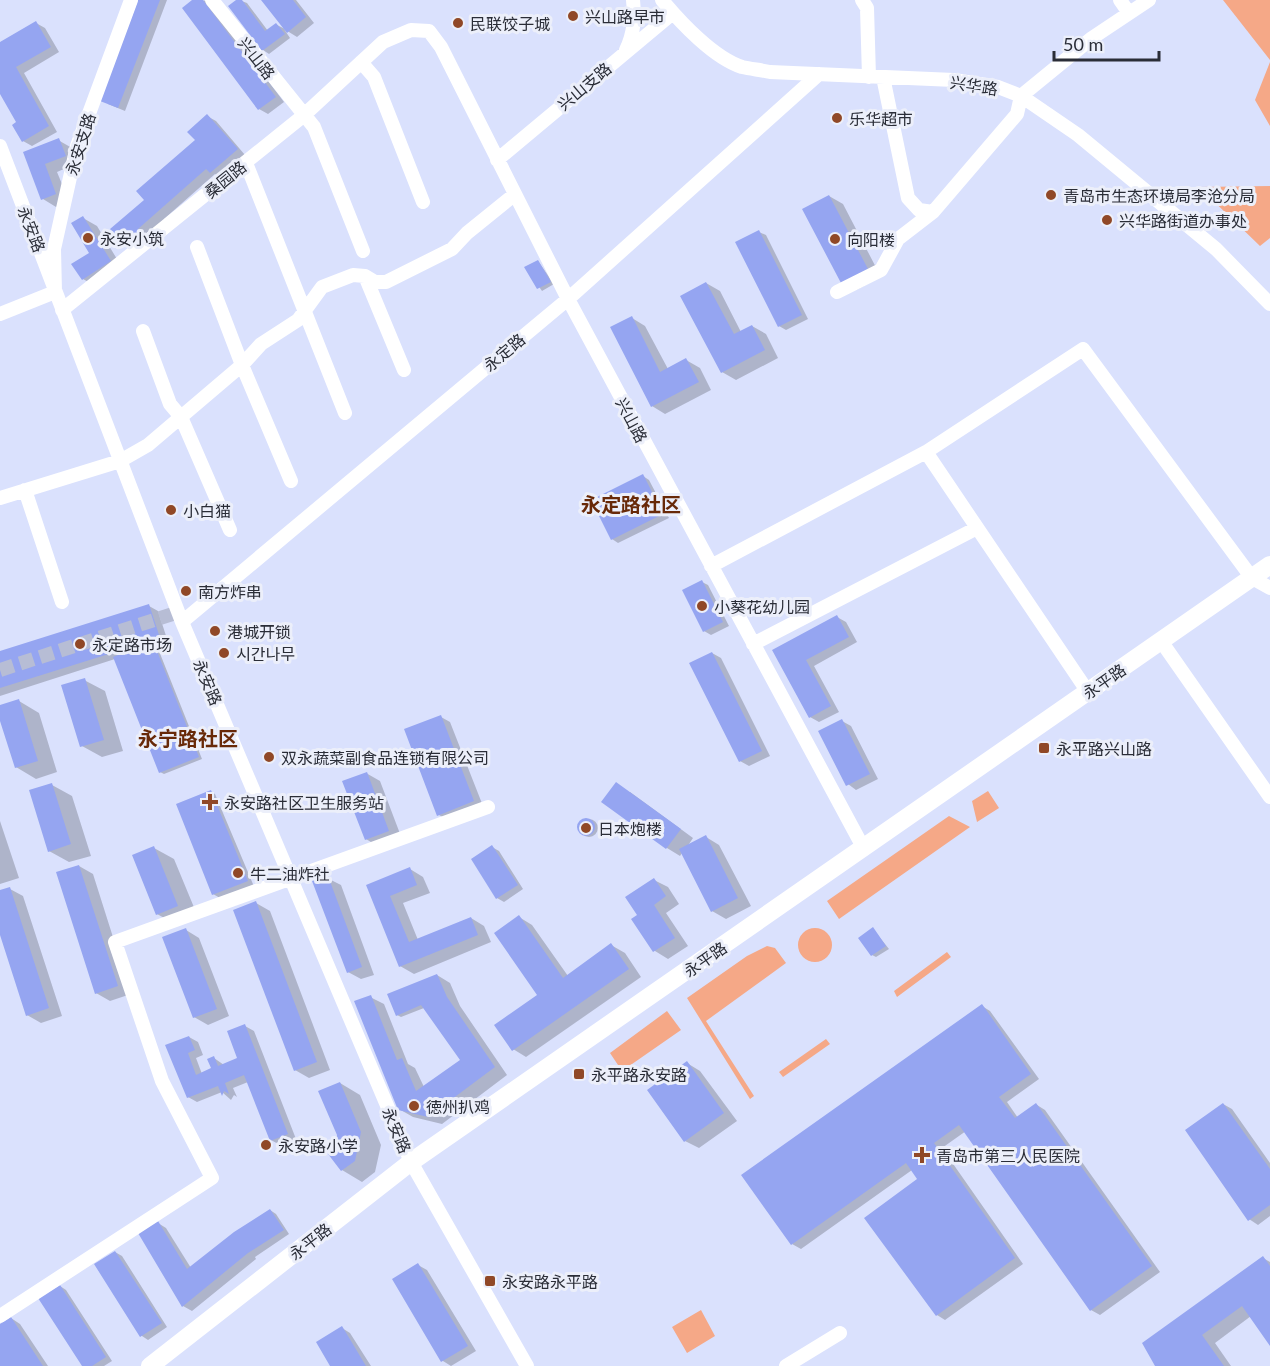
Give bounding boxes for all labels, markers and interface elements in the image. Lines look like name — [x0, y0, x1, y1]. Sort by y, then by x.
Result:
place label: 兴山路早市 — [585, 7, 665, 26]
marker: 兴山路早市 — [566, 9, 580, 23]
place label: 民联饺子城 — [470, 14, 550, 33]
marker: 民联饺子城 — [451, 16, 465, 30]
scale bar — [1054, 24, 1159, 62]
street label: 兴山路 — [235, 33, 279, 83]
text: 50 m — [1063, 33, 1103, 55]
street label: 兴山支路 — [553, 58, 615, 114]
street label: 兴华路 — [949, 72, 999, 98]
place label: 乐华超市 — [849, 109, 913, 128]
street label: 永安支路 — [62, 111, 98, 177]
marker: 乐华超市 — [830, 111, 844, 125]
street label: 桑园路 — [200, 157, 250, 201]
place label: 青岛市生态环境局李沧分局 — [1063, 186, 1255, 205]
marker: 青岛市生态环境局李沧分局 — [1044, 188, 1058, 202]
street label: 永安路 — [15, 203, 49, 255]
place label: 兴华路街道办事处 — [1119, 211, 1247, 230]
marker: 兴华路街道办事处 — [1100, 213, 1114, 227]
place label: 永安小筑 — [100, 229, 164, 248]
place label: 向阳楼 — [847, 230, 895, 249]
marker: 永安小筑 — [81, 231, 95, 245]
marker: 向阳楼 — [828, 232, 842, 246]
street label: 永定路 — [480, 329, 528, 375]
street label: 兴山路 — [612, 394, 652, 446]
district label: 永定路社区 — [581, 492, 681, 516]
place label: 小白猫 — [183, 501, 231, 520]
marker: 小白猫 — [164, 503, 178, 517]
place label: 南方炸串 — [198, 582, 262, 601]
marker: 南方炸串 — [179, 584, 193, 598]
place label: 小葵花幼儿园 — [714, 597, 810, 616]
marker: 小葵花幼儿园 — [695, 599, 709, 613]
place label: 港城开锁 — [227, 622, 291, 641]
marker: 港城开锁 — [208, 624, 222, 638]
place label: 永定路市场 — [92, 635, 172, 654]
marker: 永定路市场 — [73, 637, 87, 651]
place label: 시간나무 — [236, 644, 295, 663]
marker: 시간나무 — [217, 646, 231, 660]
street label: 永安路 — [190, 656, 226, 708]
street label: 永平路 — [1079, 659, 1129, 703]
district label: 永宁路社区 — [138, 726, 238, 750]
place label: 永平路兴山路 — [1056, 739, 1152, 758]
marker: 永平路兴山路 — [1037, 741, 1051, 755]
place label: 双永蔬菜副食品连锁有限公司 — [281, 748, 489, 767]
marker: 双永蔬菜副食品连锁有限公司 — [262, 750, 276, 764]
marker: 永安路社区卫生服务站 — [201, 793, 219, 811]
place label: 永安路社区卫生服务站 — [224, 793, 384, 812]
place label: 日本炮楼 — [598, 819, 662, 838]
marker: 日本炮楼 — [579, 821, 593, 835]
place label: 牛二油炸社 — [250, 864, 330, 883]
marker: 牛二油炸社 — [231, 866, 245, 880]
street label: 永平路 — [680, 937, 730, 981]
place label: 永平路永安路 — [591, 1065, 687, 1084]
marker: 永平路永安路 — [572, 1067, 586, 1081]
place label: 徳州扒鸡 — [426, 1097, 490, 1116]
marker: 徳州扒鸡 — [407, 1099, 421, 1113]
street label: 永安路 — [379, 1104, 415, 1156]
place label: 永安路小学 — [278, 1136, 358, 1155]
marker: 永安路小学 — [259, 1138, 273, 1152]
marker: 青岛市第三人民医院 — [913, 1146, 931, 1164]
place label: 青岛市第三人民医院 — [936, 1146, 1080, 1165]
street label: 永平路 — [285, 1219, 335, 1263]
place label: 永安路永平路 — [502, 1272, 598, 1291]
marker: 永安路永平路 — [483, 1274, 497, 1288]

